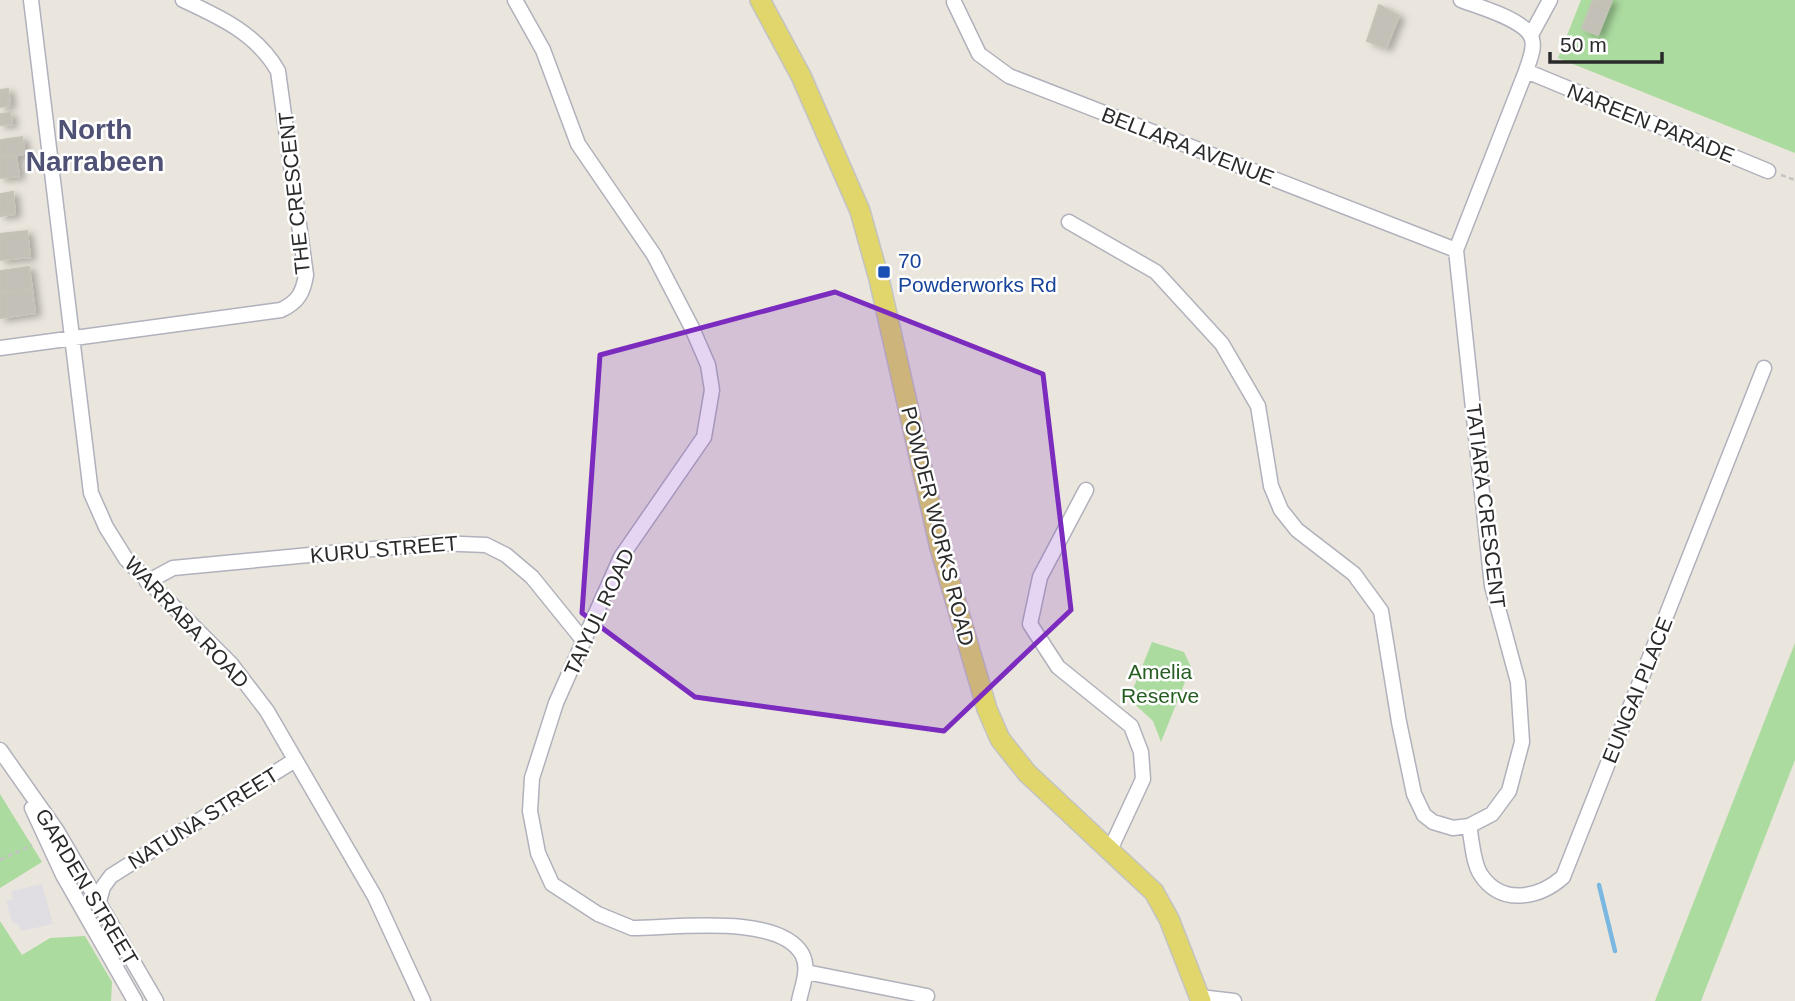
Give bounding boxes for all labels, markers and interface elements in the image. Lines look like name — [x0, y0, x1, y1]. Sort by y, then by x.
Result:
scale bar — [1550, 21, 1662, 65]
text: 50 m — [1560, 33, 1607, 56]
street label: NAREEN PARADE — [1564, 79, 1738, 167]
street label: BELLARA AVENUE — [1099, 102, 1277, 190]
street label: THE CRESCENT — [274, 110, 314, 275]
district label: North Narrabeen — [26, 114, 164, 177]
place label: 70 Powderworks Rd — [898, 249, 1057, 296]
marker: 70 Powderworks Rd — [876, 264, 892, 280]
street label: TATIARA CRESCENT — [1462, 402, 1510, 610]
street label: POWDER WORKS ROAD — [897, 404, 979, 648]
street label: KURU STREET — [309, 531, 459, 567]
street label: TAIYUL ROAD — [559, 545, 639, 679]
street label: WARRABA ROAD — [120, 552, 254, 692]
street label: EUNGAI PLACE — [1597, 614, 1677, 766]
park label: Amelia Reserve — [1121, 660, 1199, 707]
street label: NATUNA STREET — [124, 763, 282, 873]
street label: GARDEN STREET — [31, 805, 143, 970]

